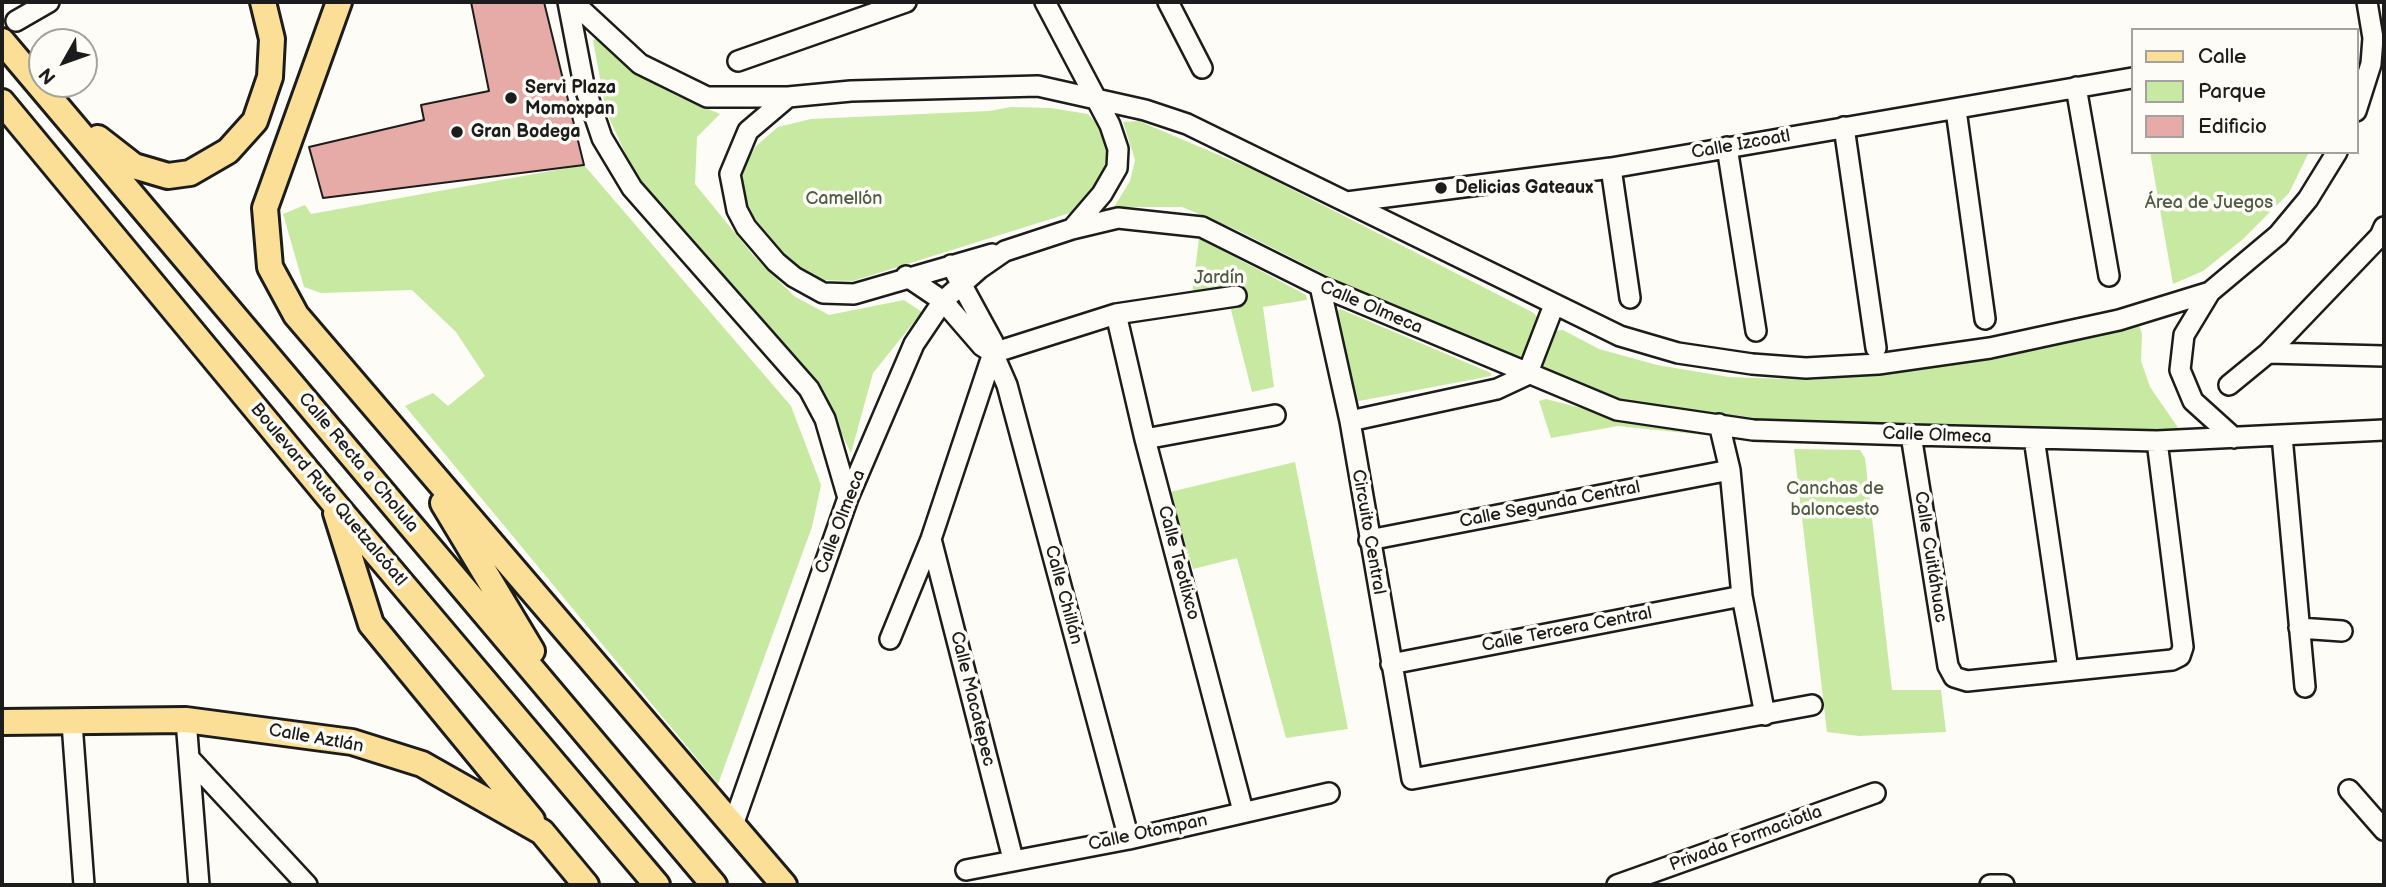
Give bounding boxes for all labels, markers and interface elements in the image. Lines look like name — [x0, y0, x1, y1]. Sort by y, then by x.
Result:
north arrow — [28, 28, 98, 98]
legend — [2130, 28, 2358, 154]
text: Calle — [2198, 44, 2247, 69]
text: N — [35, 63, 61, 88]
place label: Servi Plaza Momoxpan — [525, 77, 616, 119]
text: Parque — [2198, 79, 2266, 104]
marker: Servi Plaza Momoxpan — [503, 90, 519, 106]
text: Edificio — [2198, 114, 2267, 139]
place label: Gran Bodega — [471, 121, 581, 143]
marker: Gran Bodega — [449, 124, 465, 140]
street label: Calle Izcoatl — [1690, 126, 1792, 164]
place label: Delicias Gateaux — [1455, 177, 1593, 199]
marker: Delicias Gateaux — [1433, 180, 1449, 196]
park label: Camellón — [806, 188, 882, 210]
park label: Área de Juegos — [2145, 192, 2273, 214]
park label: Jardín — [1194, 267, 1244, 289]
street label: Calle Olmeca — [1316, 277, 1426, 339]
street label: Calle Recta a Cholula — [293, 389, 423, 537]
street label: Boulevard Ruta Quetzalcóatl — [245, 399, 411, 591]
street label: Calle Olmeca — [1882, 423, 1992, 449]
street label: Calle Olmeca — [811, 467, 871, 577]
street label: Circuito Central — [1346, 468, 1390, 596]
street label: Calle Segunda Central — [1458, 477, 1642, 533]
park label: Canchas de baloncesto — [1786, 478, 1884, 520]
street label: Calle Cuitláhuac — [1909, 490, 1951, 624]
street label: Calle Teotlixco — [1152, 503, 1204, 623]
street label: Calle Chillán — [1039, 543, 1087, 647]
street label: Calle Tercera Central — [1480, 603, 1654, 657]
street label: Calle Macatepec — [945, 629, 999, 769]
street label: Calle Aztlán — [267, 720, 365, 758]
street label: Privada Formaciotla — [1667, 801, 1825, 877]
street label: Calle Otompan — [1087, 810, 1209, 856]

